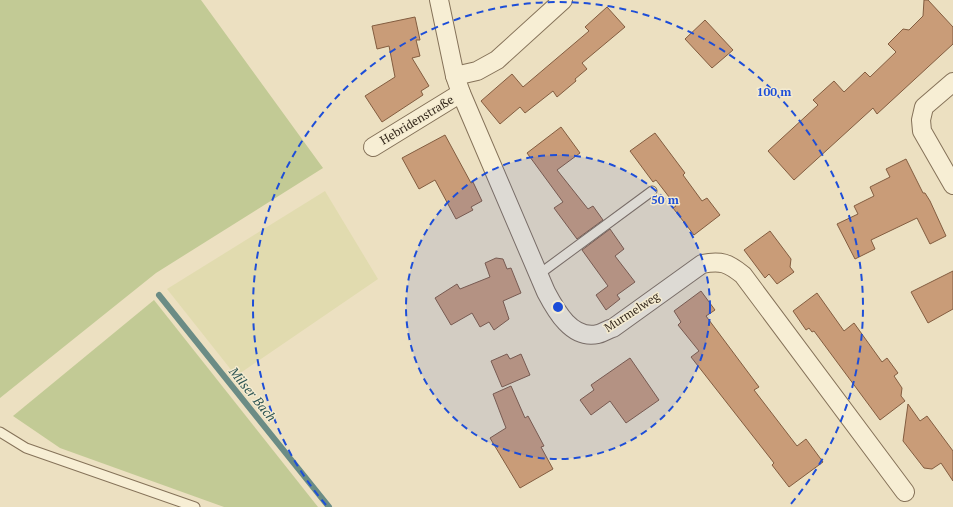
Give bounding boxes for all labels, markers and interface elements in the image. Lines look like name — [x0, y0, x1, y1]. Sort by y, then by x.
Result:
text: 100 m — [757, 84, 791, 99]
street label: Hebridenstraße — [377, 92, 456, 147]
text: 50 m — [651, 192, 679, 207]
street label: Murmelweg — [601, 288, 663, 335]
centre of rings — [551, 300, 565, 314]
water label: Milser Bach — [225, 362, 281, 425]

